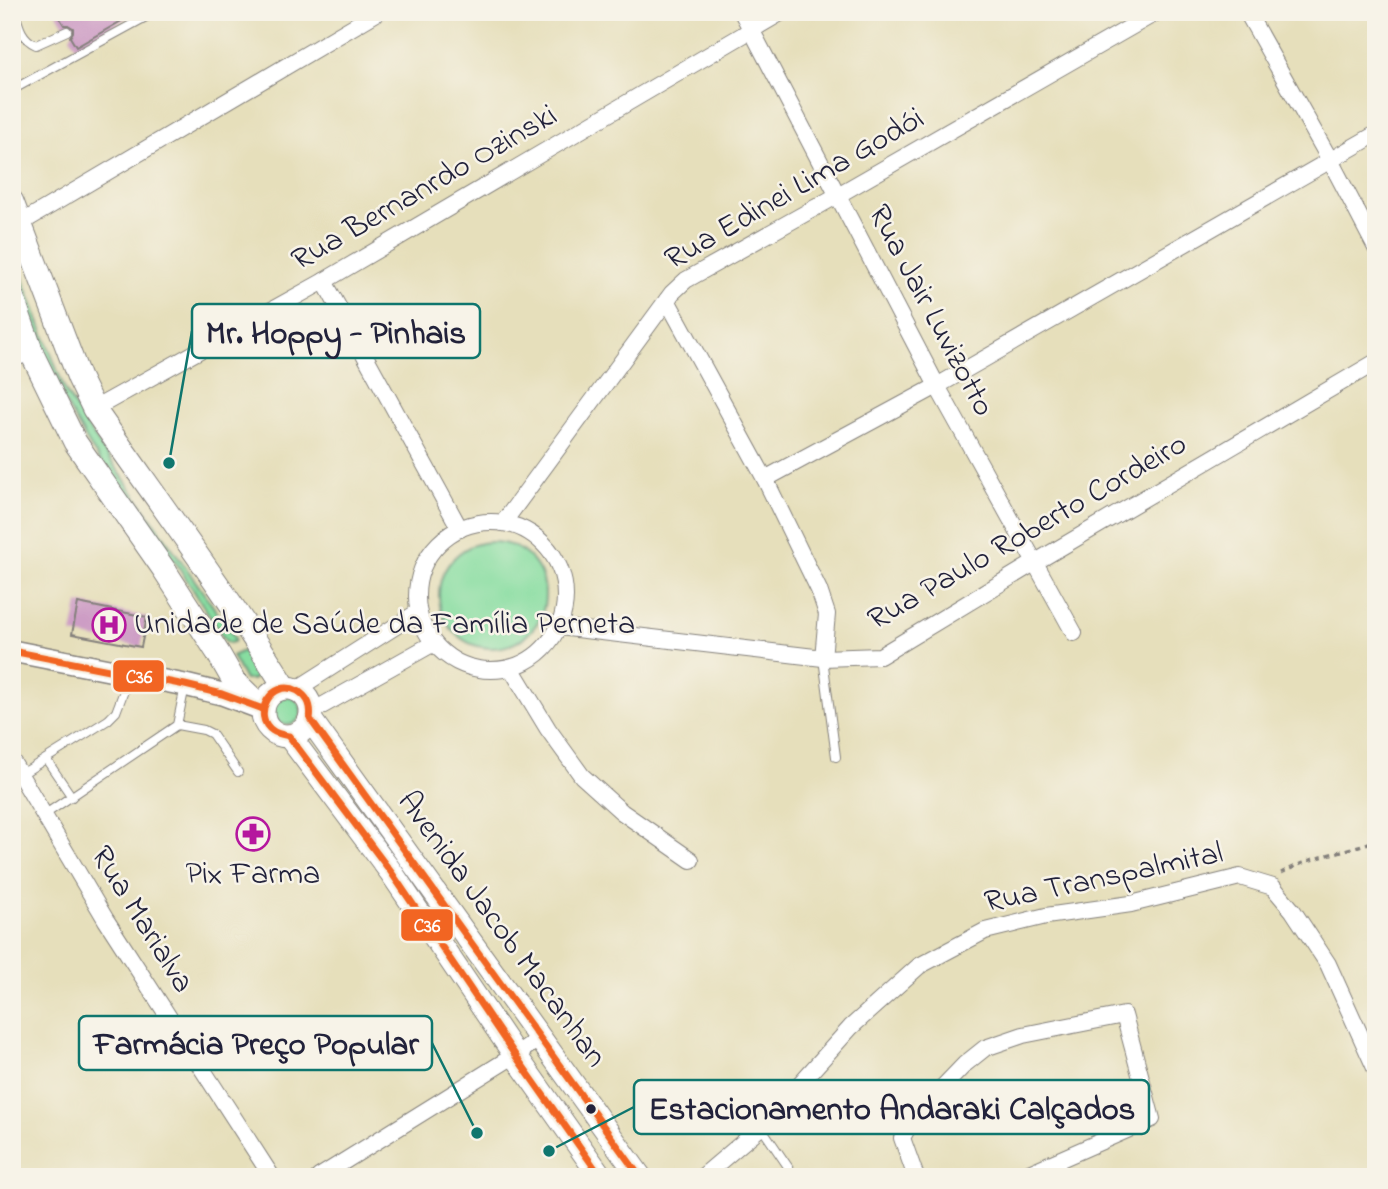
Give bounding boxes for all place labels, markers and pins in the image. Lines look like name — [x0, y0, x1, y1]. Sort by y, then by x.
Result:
callout: Mr. Hoppy - Pinhais — [192, 304, 480, 358]
place label: Unidade de Saúde da Família Perneta — [134, 602, 635, 649]
hospital icon: Unidade de Saúde da Família Perneta — [90, 606, 128, 644]
pharmacy icon: Pix Farma — [234, 815, 272, 853]
place label: Pix Farma — [186, 852, 320, 899]
callout: Farmácia Preço Popular — [79, 1016, 432, 1070]
callout: Estacionamento Andaraki Calçados — [634, 1080, 1149, 1134]
unlabelled marker — [584, 1102, 598, 1116]

